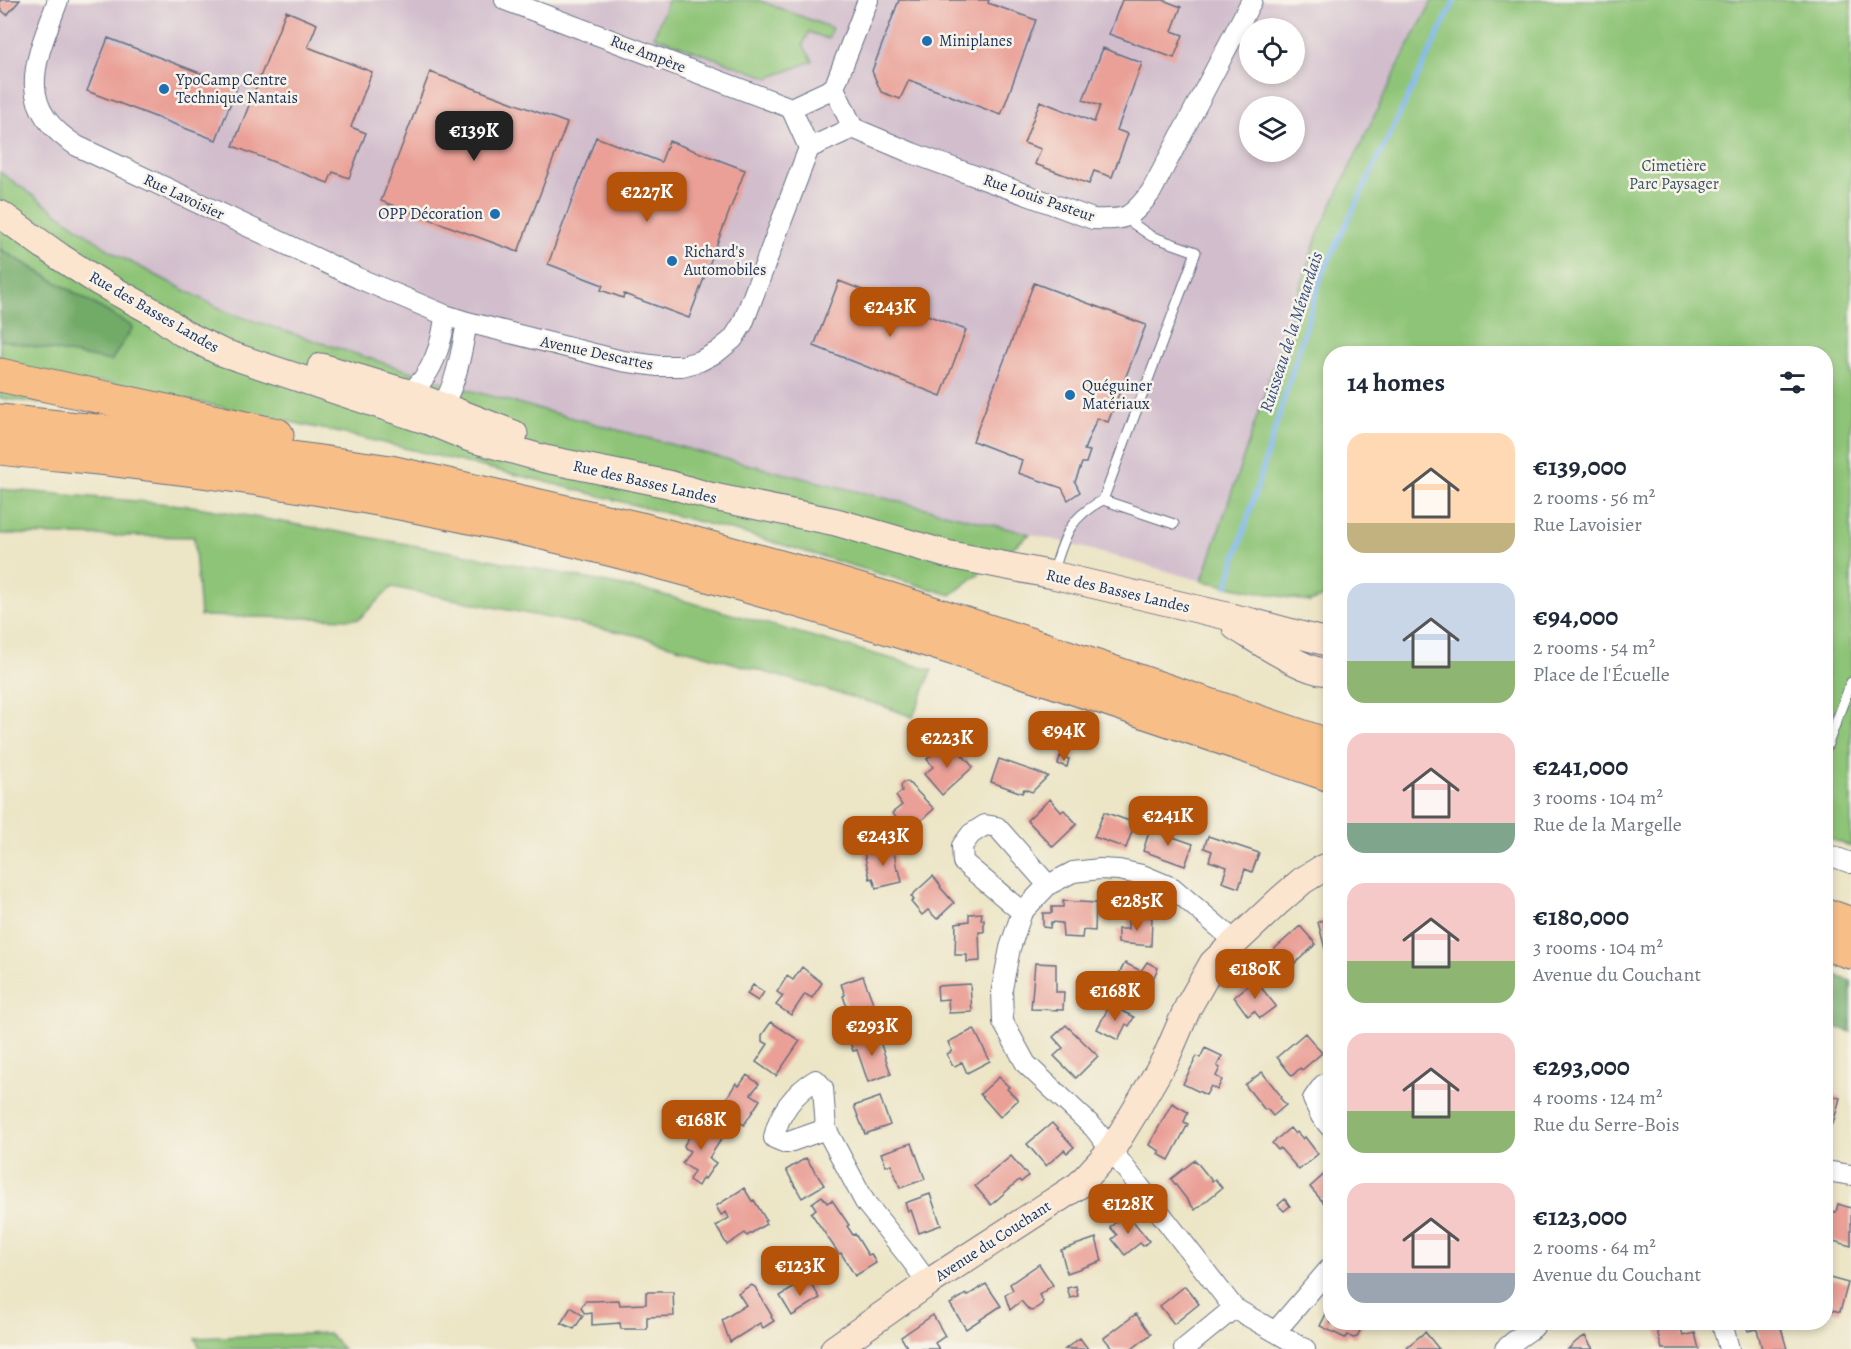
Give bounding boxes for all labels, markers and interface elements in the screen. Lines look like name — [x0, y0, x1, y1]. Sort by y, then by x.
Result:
map controls — [1239, 18, 1305, 162]
button: locate — [1239, 18, 1305, 84]
street label: Rue Ampère — [607, 30, 689, 78]
place label: Miniplanes — [939, 30, 1012, 52]
marker: Miniplanes — [920, 34, 934, 48]
place label: YpoCamp Centre Technique Nantais — [175, 69, 298, 109]
marker: YpoCamp Centre Technique Nantais — [157, 82, 171, 96]
button: layers — [1239, 96, 1305, 162]
pin: €139K — [432, 111, 516, 162]
text: €139K — [449, 117, 499, 144]
park label: Cimetière Parc Paysager — [1629, 155, 1719, 195]
street label: Rue Lavoisier — [140, 169, 228, 225]
street label: Rue Louis Pasteur — [980, 169, 1098, 227]
pin: €227K — [605, 172, 689, 223]
text: €227K — [621, 178, 673, 205]
place label: OPP Décoration — [378, 203, 483, 225]
marker: OPP Décoration — [488, 207, 502, 221]
place label: Richard's Automobiles — [683, 241, 766, 281]
water label: Ruisseau de la Ménardais — [1254, 249, 1328, 415]
marker: Richard's Automobiles — [665, 254, 679, 268]
street label: Rue des Basses Landes — [85, 266, 223, 358]
pin: €243K — [848, 287, 932, 338]
text: €243K — [864, 293, 916, 320]
street label: Avenue Descartes — [538, 330, 655, 376]
text: 14 homes — [1347, 365, 1445, 400]
icon: filters — [1776, 366, 1809, 399]
place label: Quéguiner Matériaux — [1082, 375, 1152, 415]
marker: Quéguiner Matériaux — [1063, 388, 1077, 402]
text: €139,000 — [1533, 449, 1627, 484]
street label: Rue des Basses Landes — [571, 455, 719, 509]
icon: home — [1395, 457, 1467, 529]
text: 2 rooms · 56 m² — [1533, 484, 1655, 511]
text: Rue Lavoisier — [1533, 511, 1642, 538]
street label: Rue des Basses Landes — [1044, 564, 1192, 618]
text: €94,000 — [1533, 599, 1618, 634]
icon: home — [1395, 607, 1467, 679]
text: 2 rooms · 54 m² — [1533, 634, 1655, 661]
text: Place de l'Écuelle — [1533, 661, 1670, 688]
pin: €94K — [1028, 711, 1100, 762]
text: €94K — [1042, 717, 1086, 744]
pin: €223K — [905, 718, 989, 769]
text: €223K — [921, 724, 973, 751]
text: €241,000 — [1533, 749, 1628, 784]
icon: home — [1395, 757, 1467, 829]
text: 3 rooms · 104 m² — [1533, 784, 1663, 811]
pin: €241K — [1126, 796, 1210, 847]
text: €241K — [1143, 802, 1193, 829]
text: Rue de la Margelle — [1533, 811, 1682, 838]
pin: €243K — [841, 816, 925, 867]
text: €243K — [857, 822, 909, 849]
pin: €285K — [1095, 881, 1179, 932]
text: €285K — [1111, 887, 1163, 914]
text: €180,000 — [1533, 899, 1629, 934]
icon: home — [1395, 907, 1467, 979]
text: 3 rooms · 104 m² — [1533, 934, 1663, 961]
pin: €180K — [1213, 949, 1297, 1000]
text: €180K — [1229, 955, 1281, 982]
text: Avenue du Couchant — [1533, 961, 1701, 988]
pin: €168K — [1073, 971, 1157, 1022]
text: €168K — [1090, 977, 1140, 1004]
pin: €293K — [830, 1006, 914, 1057]
text: €293K — [846, 1012, 898, 1039]
text: €293,000 — [1533, 1049, 1630, 1084]
icon: home — [1395, 1057, 1467, 1129]
text: 4 rooms · 124 m² — [1533, 1084, 1663, 1111]
pin: €168K — [659, 1100, 743, 1151]
text: €168K — [676, 1106, 726, 1133]
text: Rue du Serre-Bois — [1533, 1111, 1680, 1138]
pin: €128K — [1086, 1184, 1170, 1235]
text: €128K — [1102, 1190, 1154, 1217]
street label: Avenue du Couchant — [930, 1195, 1055, 1287]
text: €123,000 — [1533, 1199, 1627, 1234]
icon: home — [1395, 1207, 1467, 1279]
text: 2 rooms · 64 m² — [1533, 1234, 1656, 1261]
pin: €123K — [758, 1246, 842, 1297]
text: €123K — [775, 1252, 825, 1279]
text: Avenue du Couchant — [1533, 1261, 1701, 1288]

